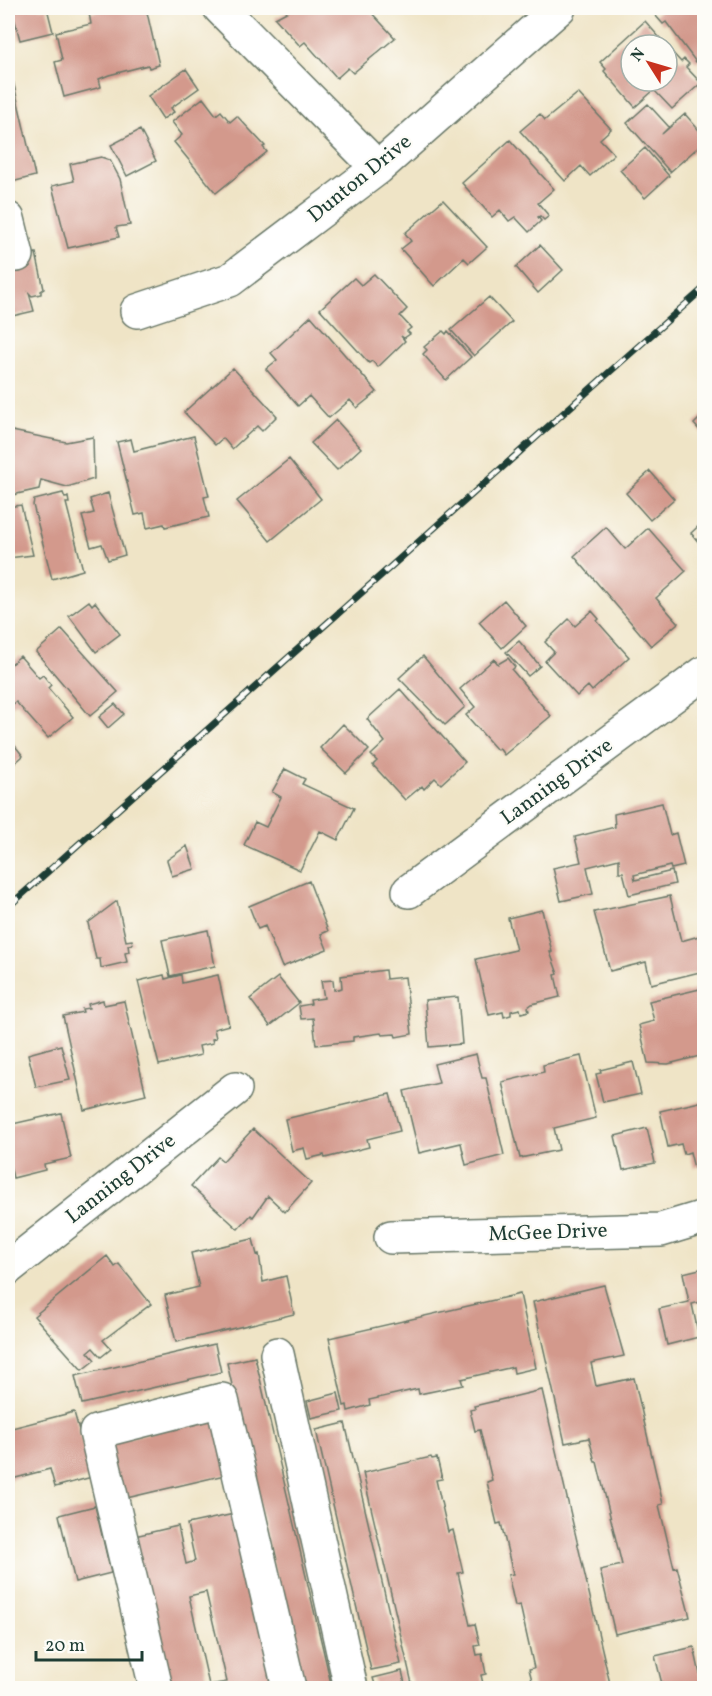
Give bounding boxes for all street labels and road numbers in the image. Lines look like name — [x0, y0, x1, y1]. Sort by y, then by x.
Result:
street label: Dunton Drive — [302, 128, 418, 230]
street label: Lanning Drive — [495, 731, 619, 833]
street label: Lanning Drive — [60, 1127, 182, 1231]
street label: McGee Drive — [488, 1216, 608, 1250]

